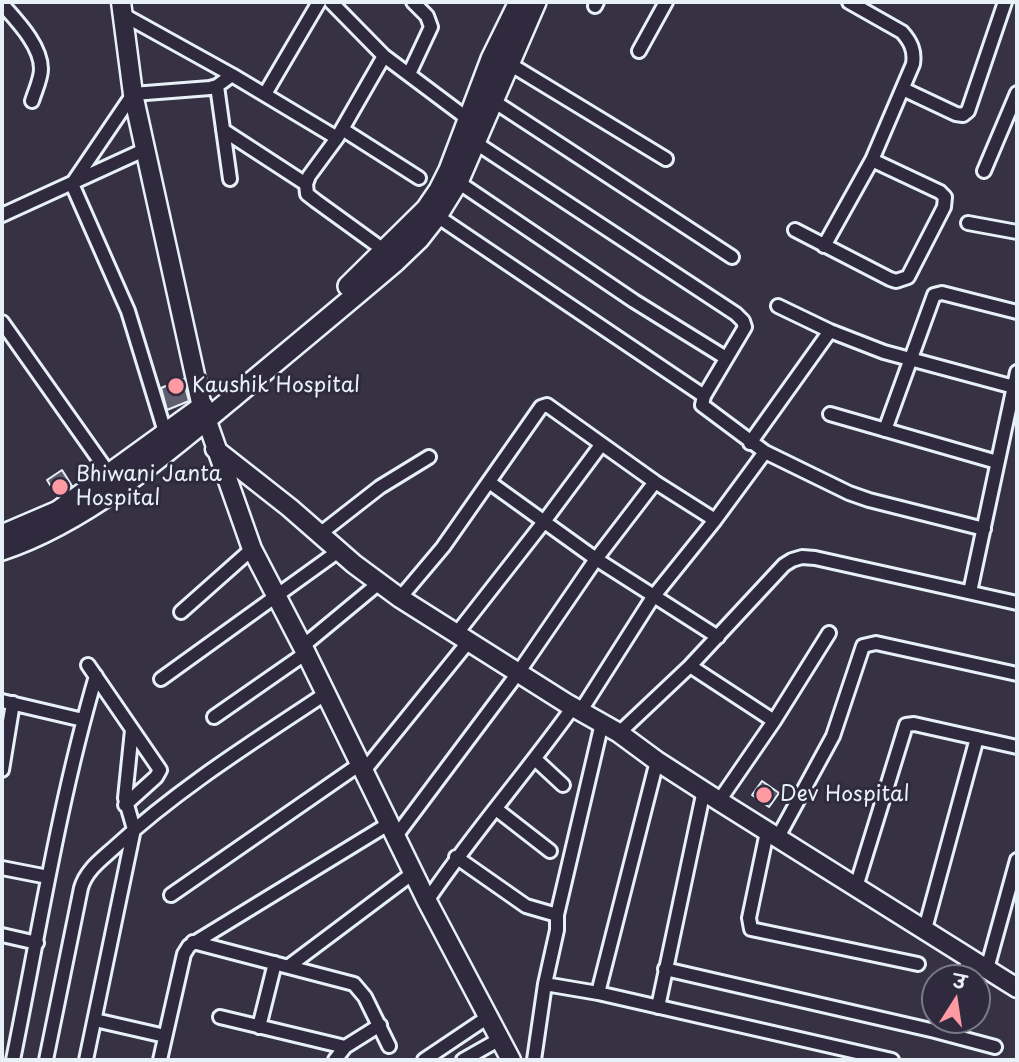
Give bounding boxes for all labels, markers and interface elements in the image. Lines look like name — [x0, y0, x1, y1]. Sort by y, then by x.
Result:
place label: Kaushik Hospital — [192, 373, 360, 399]
marker: Kaushik Hospital — [166, 376, 186, 396]
place label: Bhiwani Janta Hospital — [76, 462, 222, 512]
marker: Bhiwani Janta Hospital — [50, 477, 70, 497]
place label: Dev Hospital — [780, 782, 909, 808]
marker: Dev Hospital — [754, 785, 774, 805]
north arrow — [921, 964, 991, 1034]
text: उ — [951, 965, 969, 995]

